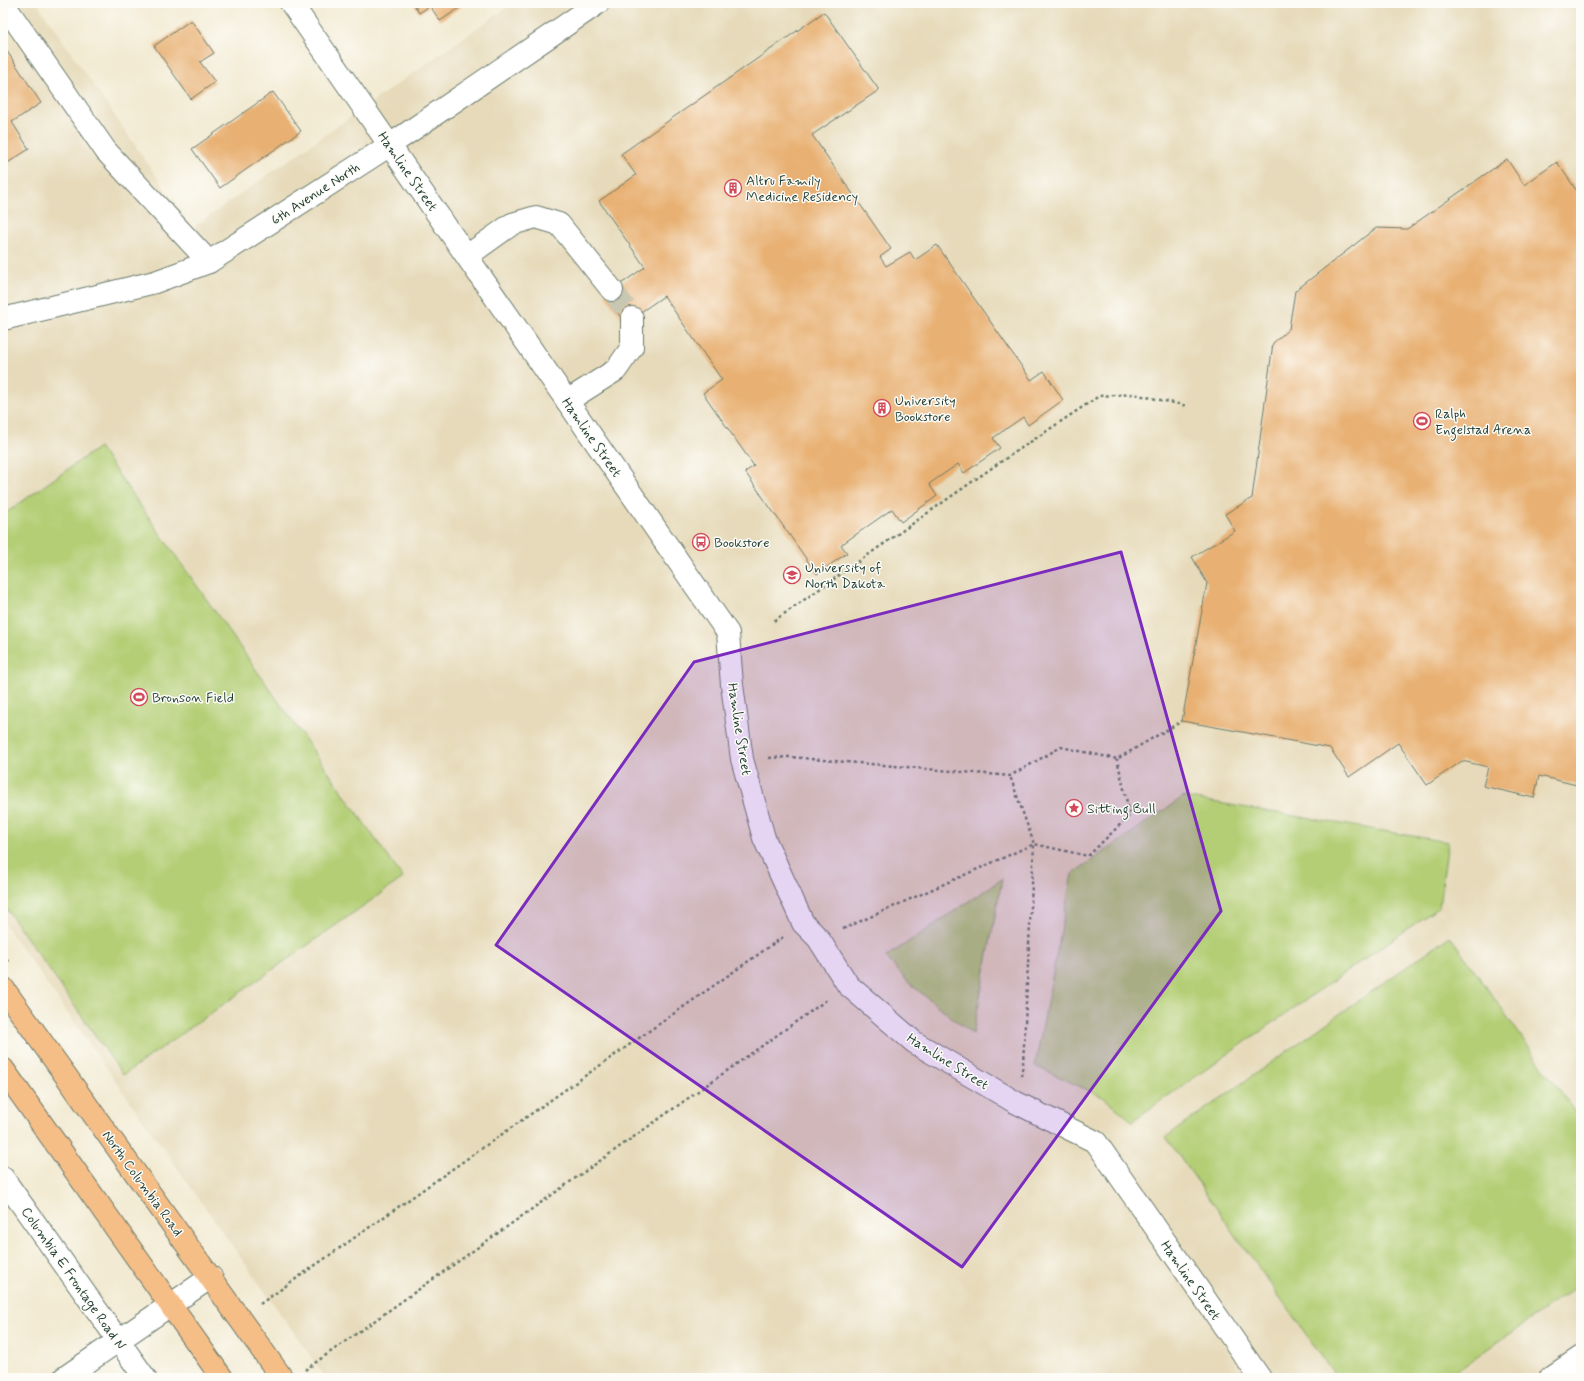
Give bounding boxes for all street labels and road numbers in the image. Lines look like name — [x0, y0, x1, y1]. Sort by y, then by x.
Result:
street label: Hamline Street — [373, 128, 441, 215]
street label: 6th Avenue North — [268, 158, 364, 229]
street label: Hamline Street — [557, 394, 625, 481]
street label: Hamline Street — [723, 682, 755, 777]
street label: Hamline Street — [903, 1029, 992, 1094]
street label: North Columbia Road — [98, 1127, 187, 1240]
street label: Columbia E Frontage Road N — [16, 1204, 129, 1354]
street label: Hamline Street — [1156, 1237, 1224, 1324]

